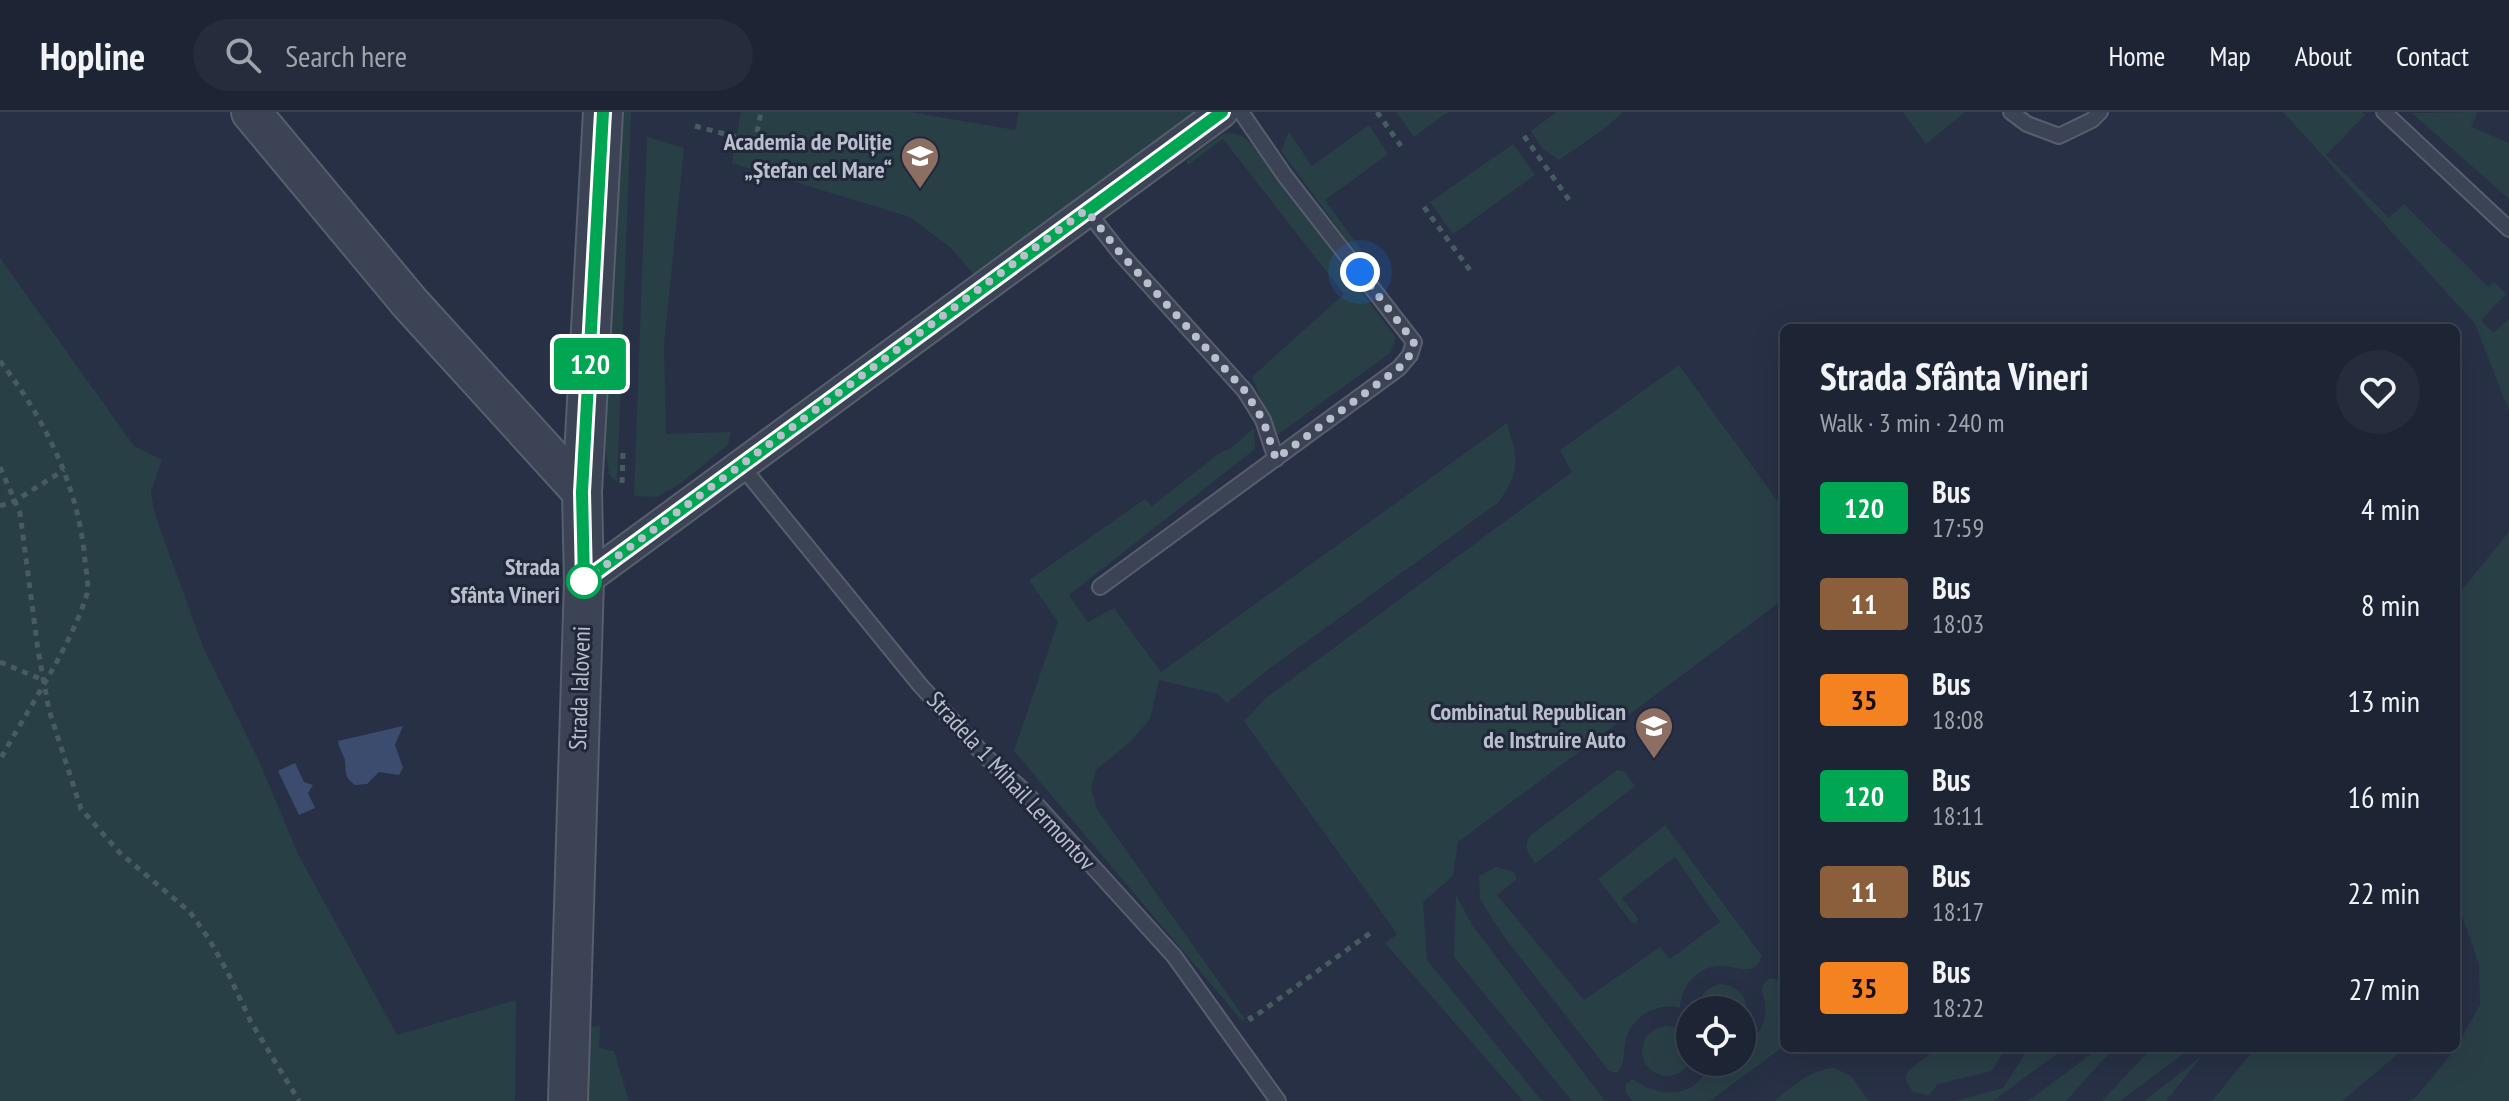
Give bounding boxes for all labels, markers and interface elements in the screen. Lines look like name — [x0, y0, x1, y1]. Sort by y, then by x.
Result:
search box — [193, 19, 753, 91]
text: Hopline — [40, 31, 145, 80]
icon: search — [221, 33, 265, 77]
text: Search here — [285, 36, 407, 75]
text: Home — [2109, 37, 2165, 74]
text: Map — [2209, 37, 2251, 74]
text: About — [2295, 37, 2352, 74]
text: Contact — [2396, 37, 2469, 74]
place label: Academia de Poliție „Ștefan cel Mare“ — [723, 126, 892, 185]
school or university icon: Academia de Poliție „Ștefan cel Mare“ — [899, 135, 941, 190]
your location — [1340, 252, 1380, 292]
line badge: 120 — [544, 338, 636, 390]
text: 120 — [570, 345, 610, 382]
button: heart — [2336, 350, 2420, 434]
text: Strada Sfânta Vineri — [1820, 351, 2089, 400]
text: Walk · 3 min · 240 m — [1820, 406, 2004, 439]
text: Bus — [1932, 472, 1971, 511]
text: 120 — [1844, 489, 1884, 526]
text: 4 min — [2361, 489, 2420, 528]
text: 17:59 — [1932, 511, 1984, 544]
place label: Strada Sfânta Vineri — [450, 551, 560, 610]
marker: Strada Sfânta Vineri — [567, 564, 601, 598]
text: Bus — [1932, 568, 1971, 607]
text: 11 — [1851, 585, 1877, 622]
text: 8 min — [2361, 585, 2420, 624]
text: 18:03 — [1932, 607, 1984, 640]
street label: Strada Ialoveni — [562, 625, 597, 750]
text: Bus — [1932, 664, 1971, 703]
text: 35 — [1851, 681, 1877, 718]
text: 13 min — [2347, 681, 2420, 720]
street label: Stradela 1 Mihail Lermontov — [920, 685, 1103, 877]
place label: Combinatul Republican de Instruire Auto — [1430, 696, 1626, 755]
text: 18:08 — [1932, 703, 1984, 736]
school or university icon: Combinatul Republican de Instruire Auto — [1633, 705, 1675, 760]
text: Bus — [1932, 760, 1971, 799]
text: 120 — [1844, 777, 1884, 814]
text: 16 min — [2347, 777, 2420, 816]
text: 18:11 — [1932, 799, 1984, 832]
text: Bus — [1932, 856, 1971, 895]
text: 11 — [1851, 873, 1877, 910]
text: 22 min — [2347, 873, 2420, 912]
text: 18:17 — [1932, 895, 1984, 928]
text: Bus — [1932, 952, 1971, 991]
text: 35 — [1851, 969, 1877, 1006]
text: 27 min — [2349, 969, 2420, 1008]
text: 18:22 — [1932, 991, 1984, 1024]
map controls — [1676, 996, 1756, 1076]
button: locate — [1676, 996, 1756, 1076]

